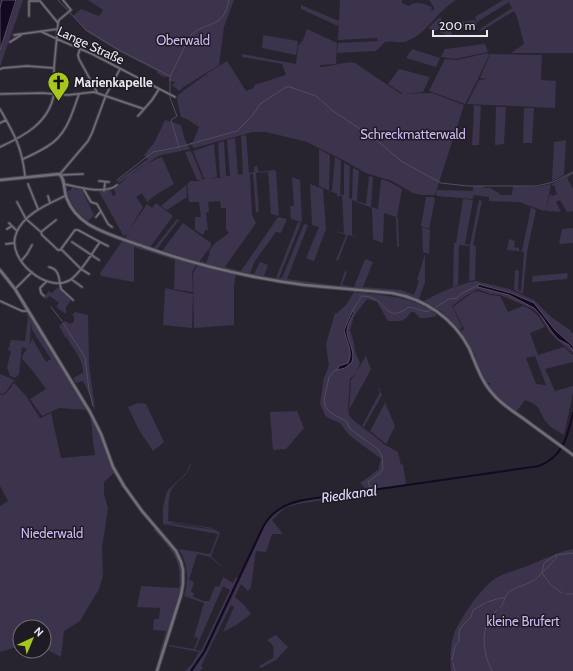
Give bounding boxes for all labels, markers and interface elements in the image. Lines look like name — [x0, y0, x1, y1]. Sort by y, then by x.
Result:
scale bar — [433, 12, 487, 38]
text: 200 m — [439, 18, 475, 33]
street label: Lange Straße — [55, 22, 127, 68]
park label: Oberwald — [156, 32, 210, 48]
church icon: Marienkapelle — [46, 69, 72, 102]
place label: Marienkapelle — [74, 74, 153, 90]
park label: Schreckmatterwald — [360, 126, 466, 142]
water label: Riedkanal — [320, 481, 379, 507]
park label: Niederwald — [21, 525, 83, 541]
park label: kleine Brufert — [486, 613, 560, 629]
north arrow — [12, 619, 52, 659]
text: N — [31, 624, 47, 640]

